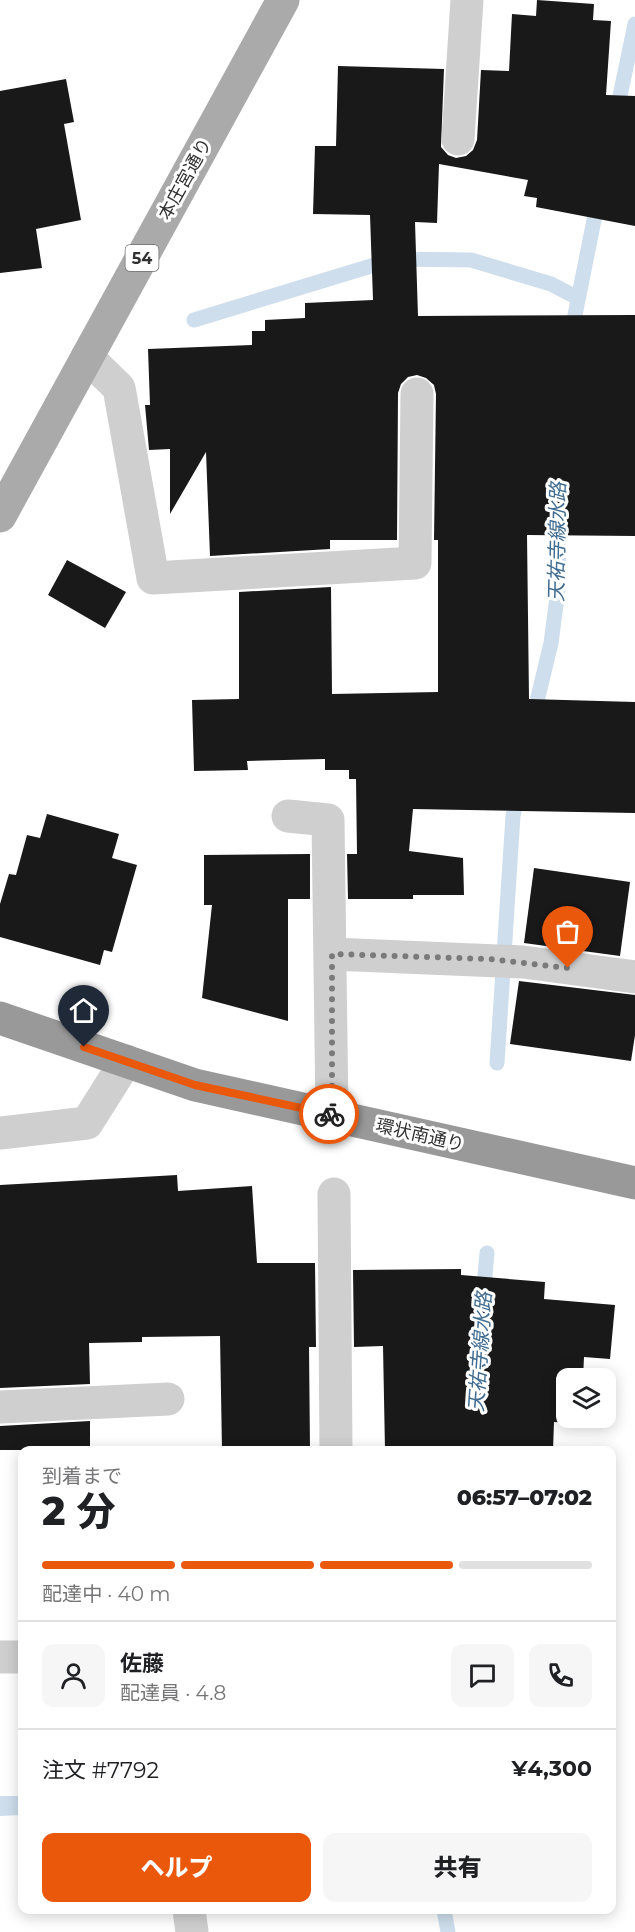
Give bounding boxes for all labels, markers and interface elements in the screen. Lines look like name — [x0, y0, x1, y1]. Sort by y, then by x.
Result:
street label: 本庄宮通り — [154, 134, 216, 224]
road number: 54 — [126, 245, 158, 271]
water label: 天祐寺線水路 — [544, 480, 570, 602]
pin — [542, 906, 593, 968]
icon: bag — [551, 915, 584, 948]
pin — [58, 985, 109, 1047]
icon: home — [67, 994, 100, 1027]
courier — [299, 1084, 359, 1144]
icon: bike — [313, 1098, 346, 1131]
street label: 環状南通り — [374, 1114, 466, 1156]
water label: 天祐寺線水路 — [464, 1289, 496, 1413]
map controls — [556, 1368, 616, 1428]
button: layers — [556, 1368, 616, 1428]
text: 到着まで — [42, 1464, 122, 1488]
text: 06:57–07:02 — [457, 1484, 592, 1511]
text: 2 分 — [42, 1487, 116, 1535]
text: 配達中 · 40 m — [42, 1582, 170, 1606]
button: person — [42, 1644, 105, 1707]
button: chat — [451, 1644, 514, 1707]
button: phone — [529, 1644, 592, 1707]
text: 佐藤 — [120, 1650, 164, 1677]
text: 配達員 · 4.8 — [120, 1681, 226, 1705]
text: ¥4,300 — [512, 1755, 592, 1782]
text: 注文 #7792 — [42, 1757, 159, 1784]
button: ヘルプ — [42, 1833, 311, 1902]
button: 共有 — [323, 1833, 592, 1902]

